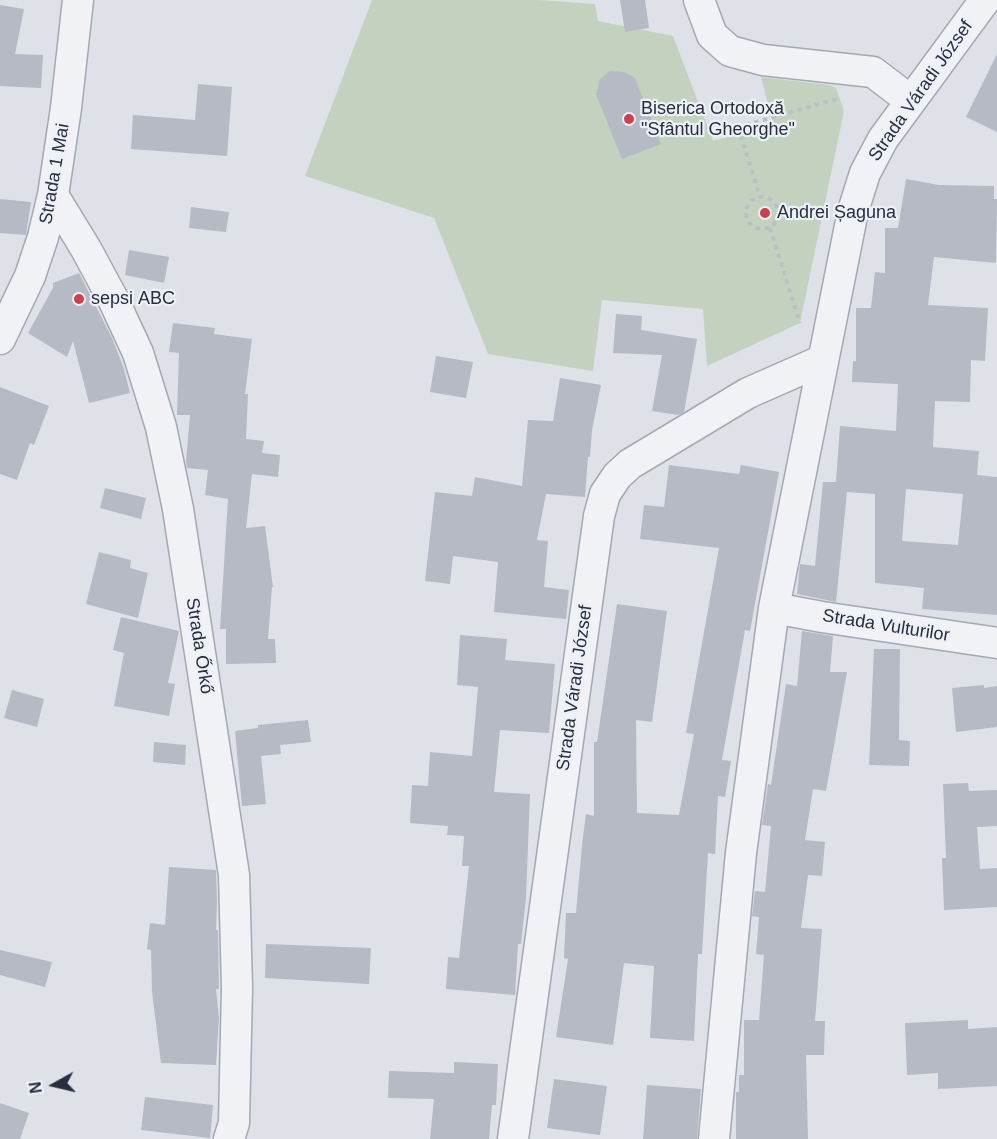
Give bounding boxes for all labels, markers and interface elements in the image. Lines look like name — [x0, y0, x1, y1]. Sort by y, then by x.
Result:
street label: Strada Váradi József — [864, 16, 978, 166]
place label: Biserica Ortodoxă "Sfântul Gheorghe" — [641, 98, 795, 140]
marker: Biserica Ortodoxă "Sfântul Gheorghe" — [622, 112, 636, 126]
street label: Strada 1 Mai — [36, 122, 74, 226]
place label: Andrei Șaguna — [777, 202, 896, 224]
marker: Andrei Șaguna — [758, 206, 772, 220]
place label: sepsi ABC — [91, 288, 175, 310]
marker: sepsi ABC — [72, 292, 86, 306]
street label: Strada Őrkő — [181, 596, 217, 696]
street label: Strada Váradi József — [553, 604, 597, 772]
street label: Strada Vulturilor — [821, 605, 951, 647]
north arrow — [24, 1055, 84, 1115]
text: N — [26, 1081, 45, 1094]

